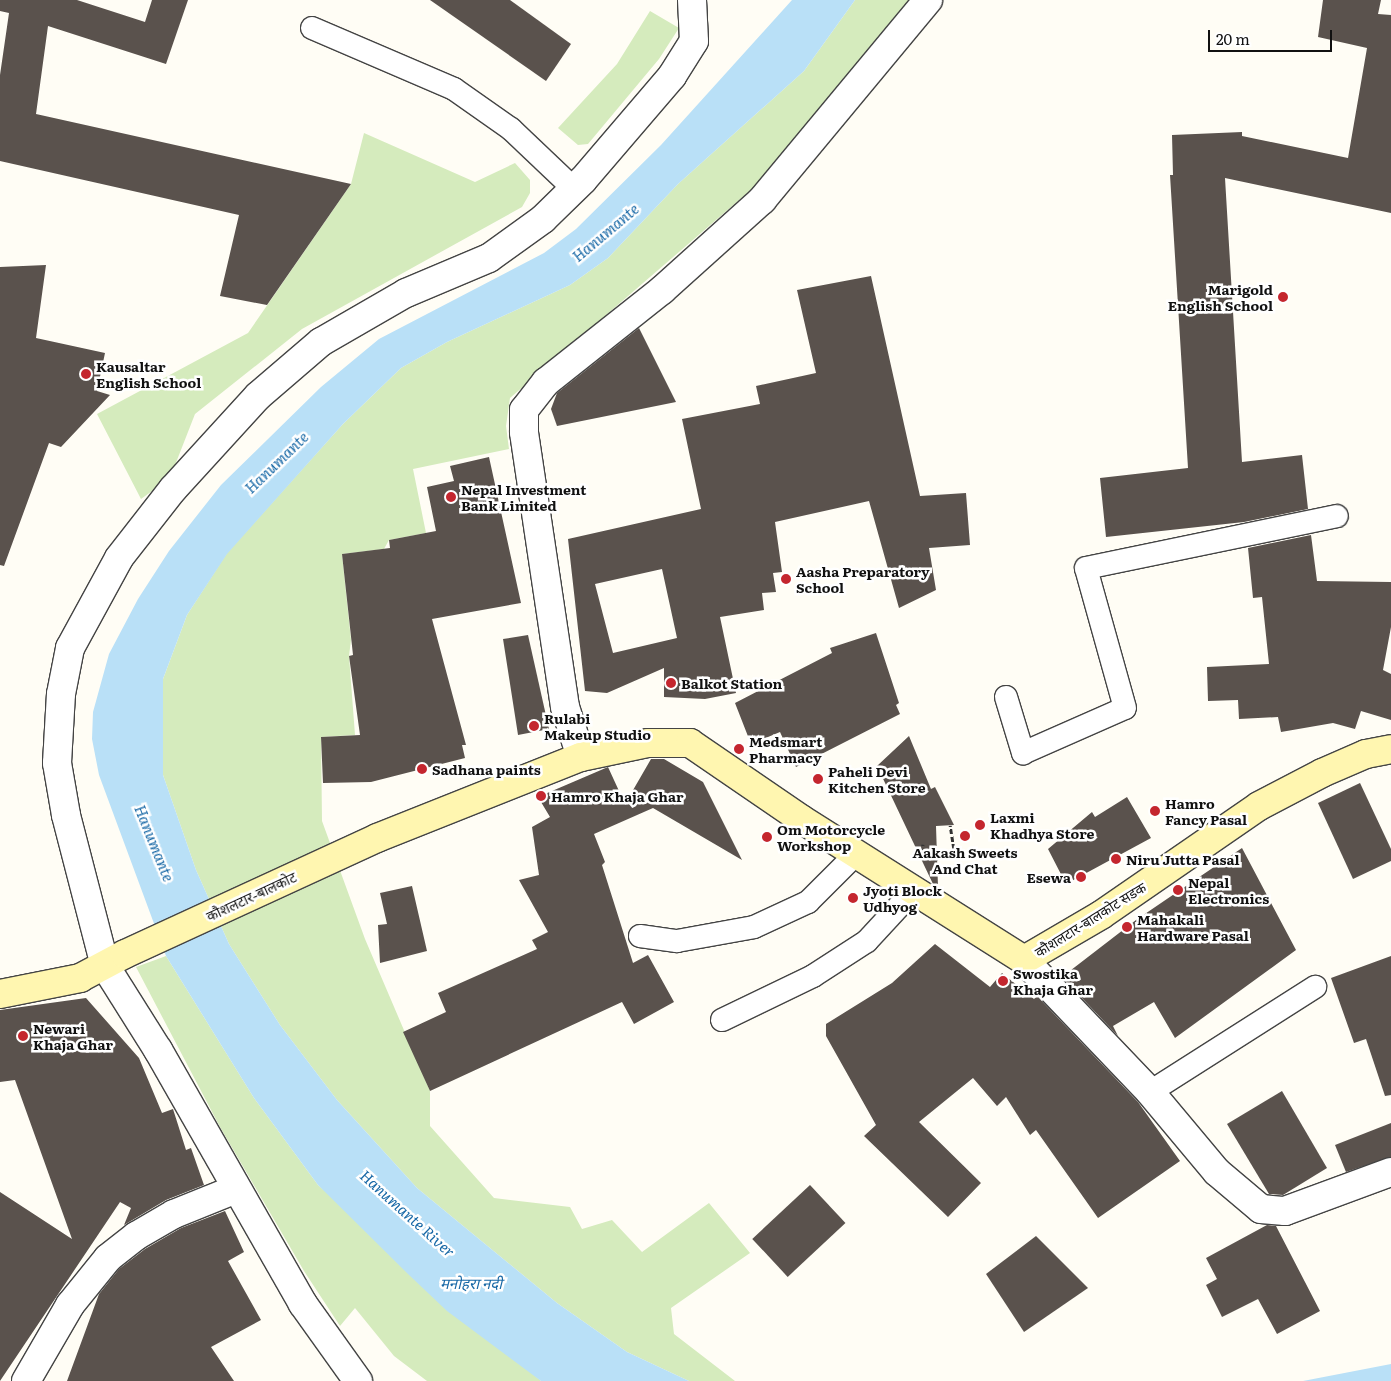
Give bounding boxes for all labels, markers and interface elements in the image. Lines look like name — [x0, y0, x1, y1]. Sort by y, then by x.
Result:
scale bar — [1211, 20, 1335, 52]
text: 20 m — [1216, 27, 1250, 50]
water label: Hanumante — [568, 199, 642, 265]
place label: Marigold English School — [1168, 281, 1273, 314]
marker: Marigold English School — [1277, 291, 1289, 303]
place label: Kausaltar English School — [96, 358, 201, 391]
marker: Kausaltar English School — [80, 368, 92, 380]
water label: Hanumante — [241, 427, 311, 497]
place label: Nepal Investment Bank Limited — [461, 481, 586, 514]
marker: Nepal Investment Bank Limited — [445, 491, 457, 503]
place label: Aasha Preparatory School — [796, 563, 930, 596]
marker: Aasha Preparatory School — [780, 573, 792, 585]
place label: Balkot Station — [681, 675, 782, 691]
marker: Balkot Station — [665, 677, 677, 689]
place label: Rulabi Makeup Studio — [544, 710, 651, 742]
marker: Rulabi Makeup Studio — [528, 720, 540, 732]
place label: Medsmart Pharmacy — [749, 733, 822, 766]
marker: Medsmart Pharmacy — [733, 743, 745, 755]
place label: Sadhana paints — [432, 761, 541, 777]
marker: Sadhana paints — [416, 763, 428, 775]
place label: Paheli Devi Kitchen Store — [828, 763, 926, 796]
marker: Paheli Devi Kitchen Store — [812, 773, 824, 785]
place label: Hamro Khaja Ghar — [551, 788, 684, 804]
marker: Hamro Khaja Ghar — [535, 790, 547, 802]
place label: Hamro Fancy Pasal — [1165, 795, 1247, 828]
water label: Hanumante — [132, 802, 178, 884]
marker: Hamro Fancy Pasal — [1149, 805, 1161, 817]
place label: Laxmi Khadhya Store — [990, 809, 1094, 842]
marker: Laxmi Khadhya Store — [974, 819, 986, 831]
place label: Om Motorcycle Workshop — [777, 821, 885, 854]
marker: Aakash Sweets And Chat — [959, 830, 971, 842]
marker: Om Motorcycle Workshop — [761, 831, 773, 843]
place label: Aakash Sweets And Chat — [913, 844, 1017, 876]
place label: Niru Jutta Pasal — [1126, 851, 1240, 867]
marker: Niru Jutta Pasal — [1110, 853, 1122, 865]
street label: कौशलटार-बालकोट — [203, 868, 299, 924]
place label: Esewa — [1026, 869, 1071, 885]
marker: Esewa — [1075, 871, 1087, 883]
place label: Nepal Electronics — [1188, 874, 1269, 906]
street label: कौशलटार-बालकोट सडक — [1031, 878, 1149, 960]
place label: Jyoti Block Udhyog — [863, 882, 942, 914]
marker: Nepal Electronics — [1172, 884, 1184, 896]
marker: Jyoti Block Udhyog — [847, 892, 859, 904]
place label: Mahakali Hardware Pasal — [1137, 911, 1249, 944]
marker: Mahakali Hardware Pasal — [1121, 921, 1133, 933]
place label: Swostika Khaja Ghar — [1013, 965, 1093, 998]
marker: Swostika Khaja Ghar — [997, 975, 1009, 987]
place label: Newari Khaja Ghar — [33, 1020, 113, 1052]
marker: Newari Khaja Ghar — [17, 1030, 29, 1042]
water label: Hanumante River — [357, 1166, 459, 1260]
water label: मनोहरा नदी — [440, 1274, 502, 1292]

